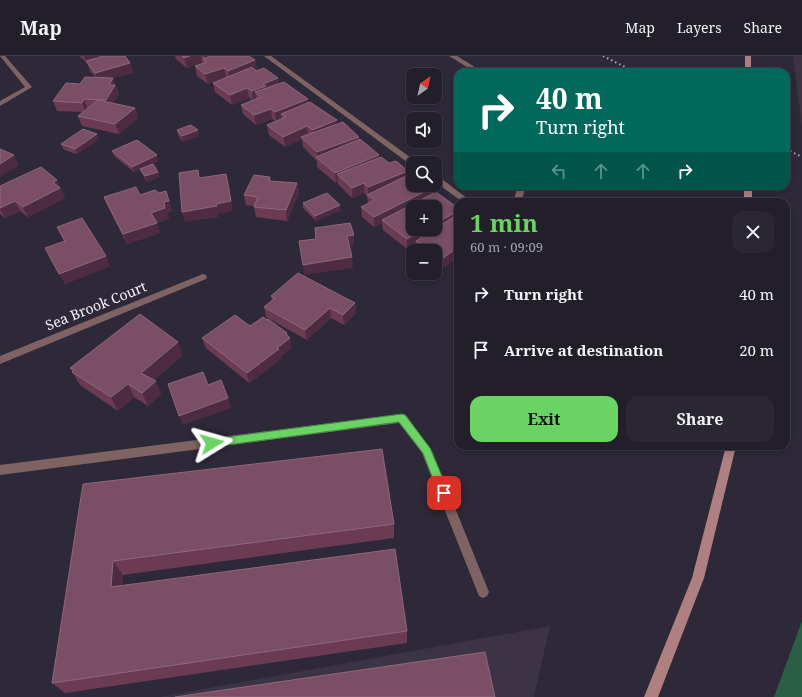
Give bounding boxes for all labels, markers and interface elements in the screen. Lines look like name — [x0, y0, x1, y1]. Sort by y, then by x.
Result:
text: Map — [20, 15, 62, 41]
text: Map — [625, 18, 655, 37]
text: Layers — [677, 18, 722, 37]
text: Share — [744, 18, 782, 37]
north arrow — [406, 68, 442, 104]
map controls — [406, 68, 442, 280]
text: 40 m — [536, 79, 603, 117]
icon: right — [470, 84, 522, 136]
button: sound — [406, 112, 442, 148]
text: Turn right — [536, 115, 625, 139]
button: search — [406, 156, 442, 192]
icon: left — [548, 160, 570, 182]
icon: ahead — [590, 160, 612, 182]
icon: ahead — [632, 160, 654, 182]
icon: right — [674, 160, 696, 182]
button: + — [406, 200, 442, 236]
text: 1 min — [470, 206, 538, 239]
button: close — [732, 211, 774, 253]
text: 60 m · 09:09 — [470, 238, 543, 256]
button: − — [406, 244, 442, 280]
street label: Sea Brook Court — [42, 277, 149, 334]
icon: right — [470, 283, 492, 305]
text: Turn right — [504, 284, 583, 304]
text: 40 m — [739, 284, 774, 304]
icon: arrive — [470, 339, 492, 361]
text: Arrive at destination — [504, 340, 663, 360]
text: 20 m — [739, 340, 774, 360]
button: Exit — [470, 396, 618, 442]
button: Share — [626, 396, 774, 442]
position arrow — [191, 422, 233, 464]
pin — [427, 476, 461, 510]
icon: arrive — [433, 482, 455, 504]

